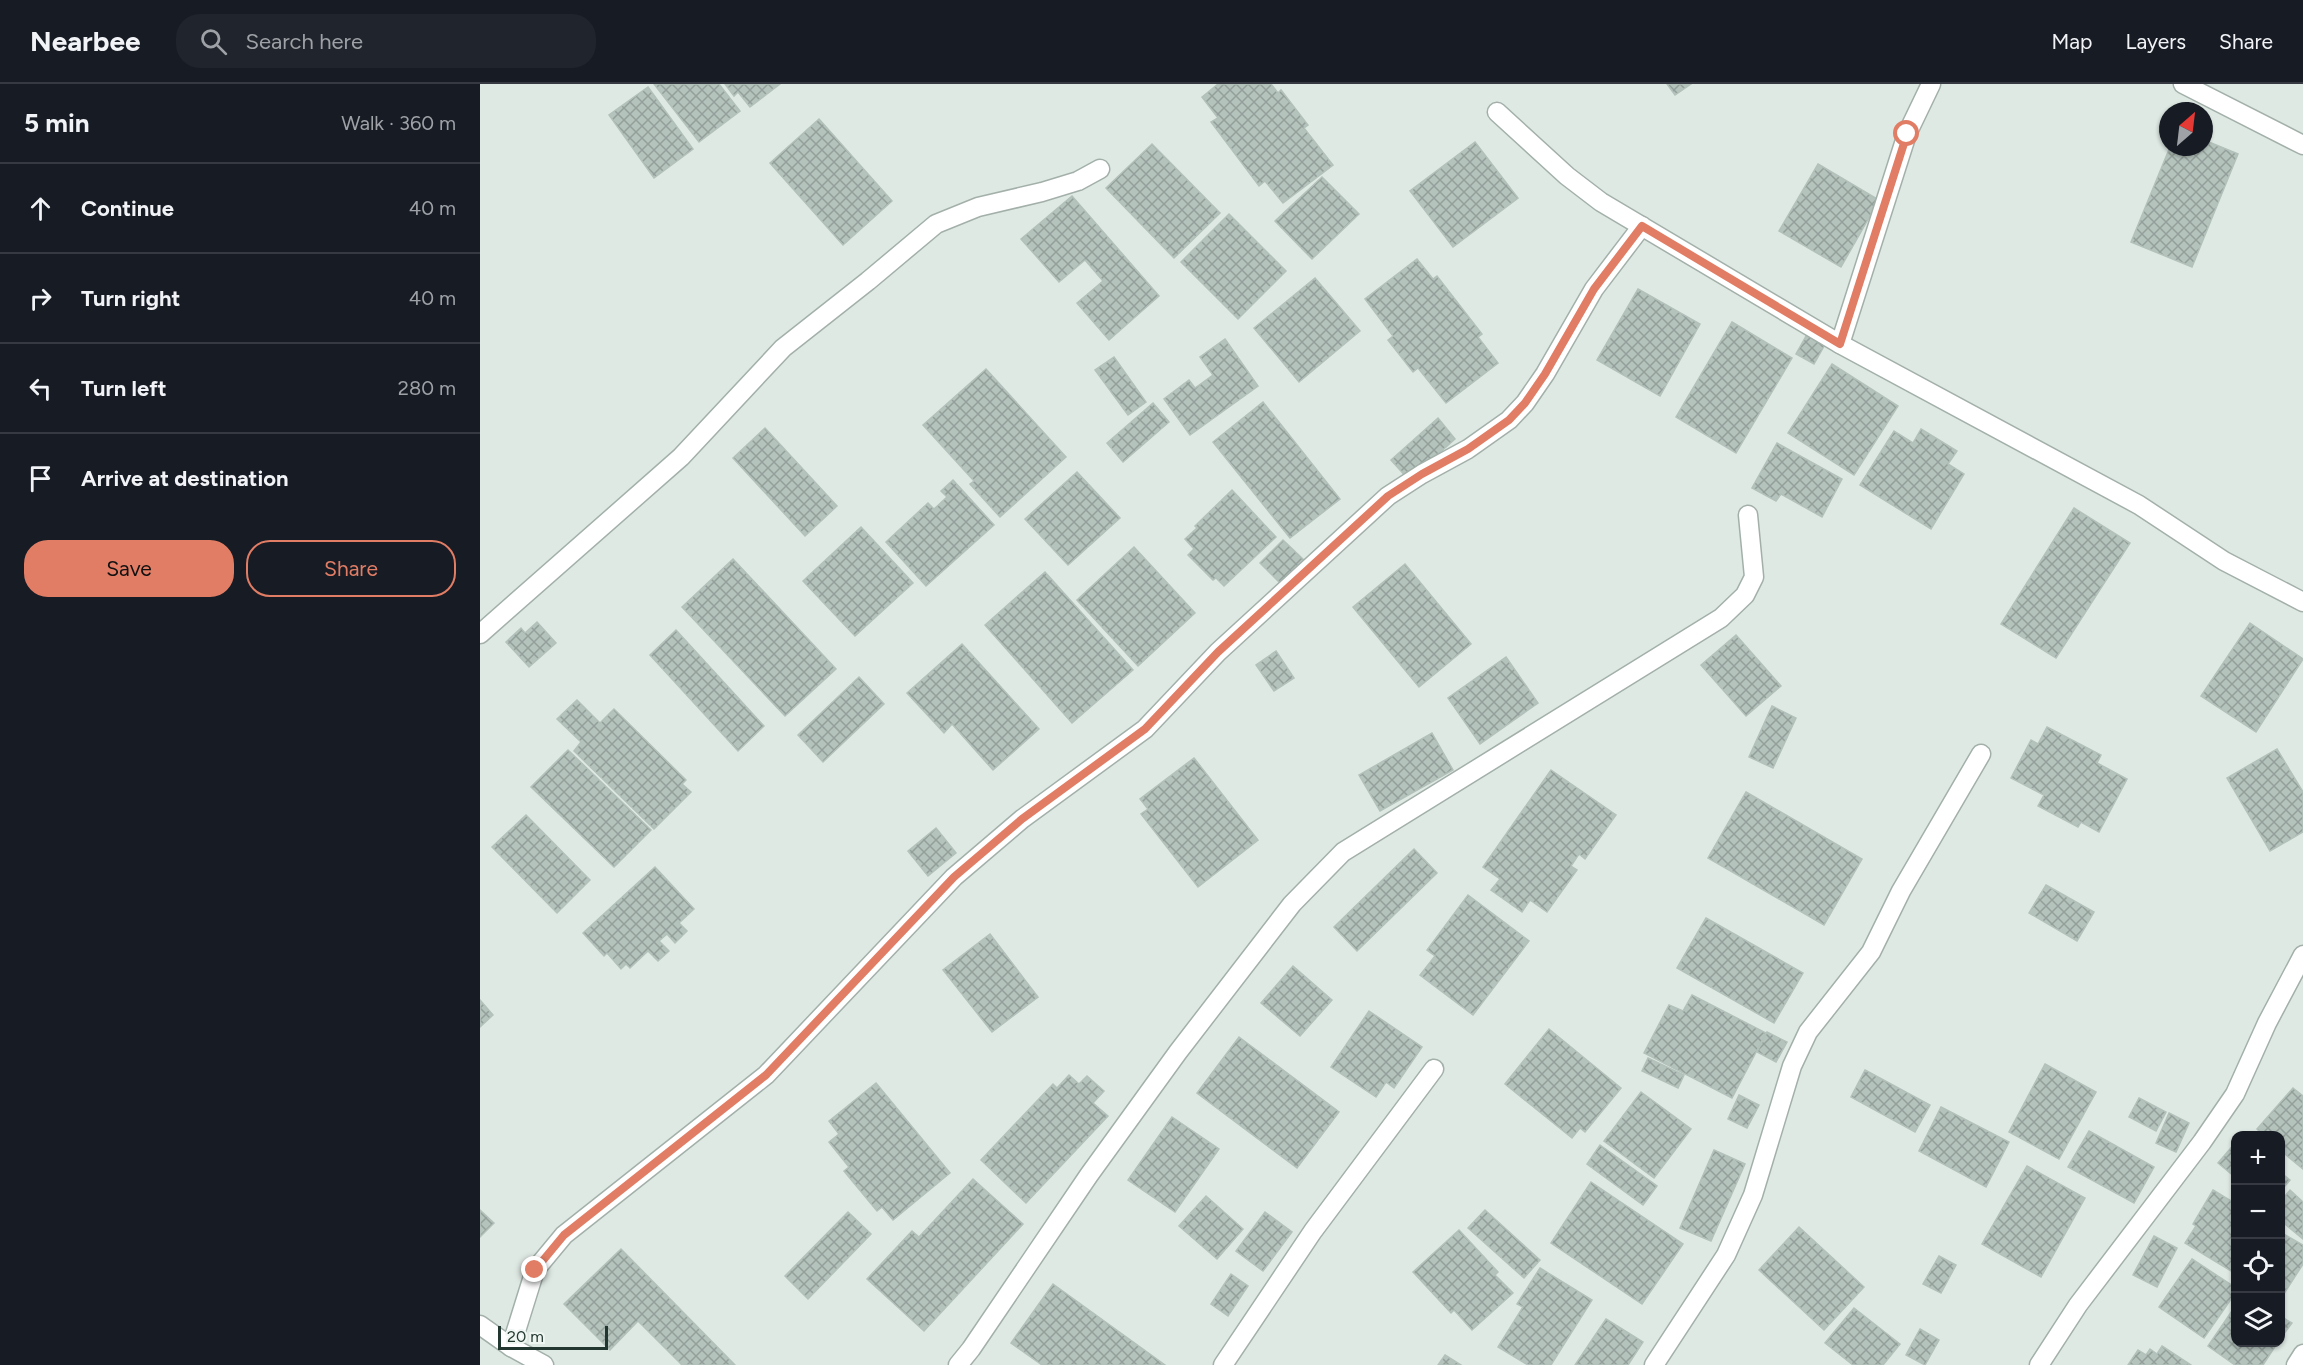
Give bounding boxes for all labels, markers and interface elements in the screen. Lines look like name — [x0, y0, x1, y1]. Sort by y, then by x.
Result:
search box — [176, 14, 596, 68]
text: Nearbee — [30, 24, 140, 58]
icon: search — [197, 25, 230, 58]
text: Search here — [245, 28, 363, 55]
text: Map — [2052, 29, 2092, 54]
text: Layers — [2125, 29, 2186, 54]
text: Share — [2219, 29, 2273, 54]
north arrow — [2159, 102, 2213, 156]
text: 5 min — [24, 107, 90, 139]
text: Walk · 360 m — [341, 111, 456, 135]
route start — [1893, 120, 1919, 146]
icon: ahead — [24, 192, 57, 225]
text: Continue — [81, 195, 174, 222]
text: 40 m — [409, 196, 456, 220]
icon: right — [24, 282, 57, 315]
text: Turn right — [81, 285, 180, 312]
text: 40 m — [409, 286, 456, 310]
icon: left — [24, 372, 57, 405]
text: Turn left — [81, 375, 167, 402]
text: 280 m — [398, 376, 456, 400]
icon: arrive — [24, 462, 57, 495]
text: Arrive at destination — [81, 465, 289, 492]
button: Save — [24, 540, 234, 597]
button: Share — [246, 540, 456, 597]
map controls — [2231, 1131, 2285, 1347]
button: + — [2231, 1131, 2285, 1185]
button: − — [2231, 1185, 2285, 1239]
button: locate — [2231, 1239, 2285, 1293]
route end — [521, 1256, 547, 1282]
button: layers — [2231, 1293, 2285, 1347]
scale bar — [498, 1323, 608, 1350]
text: 20 m — [507, 1327, 544, 1346]

